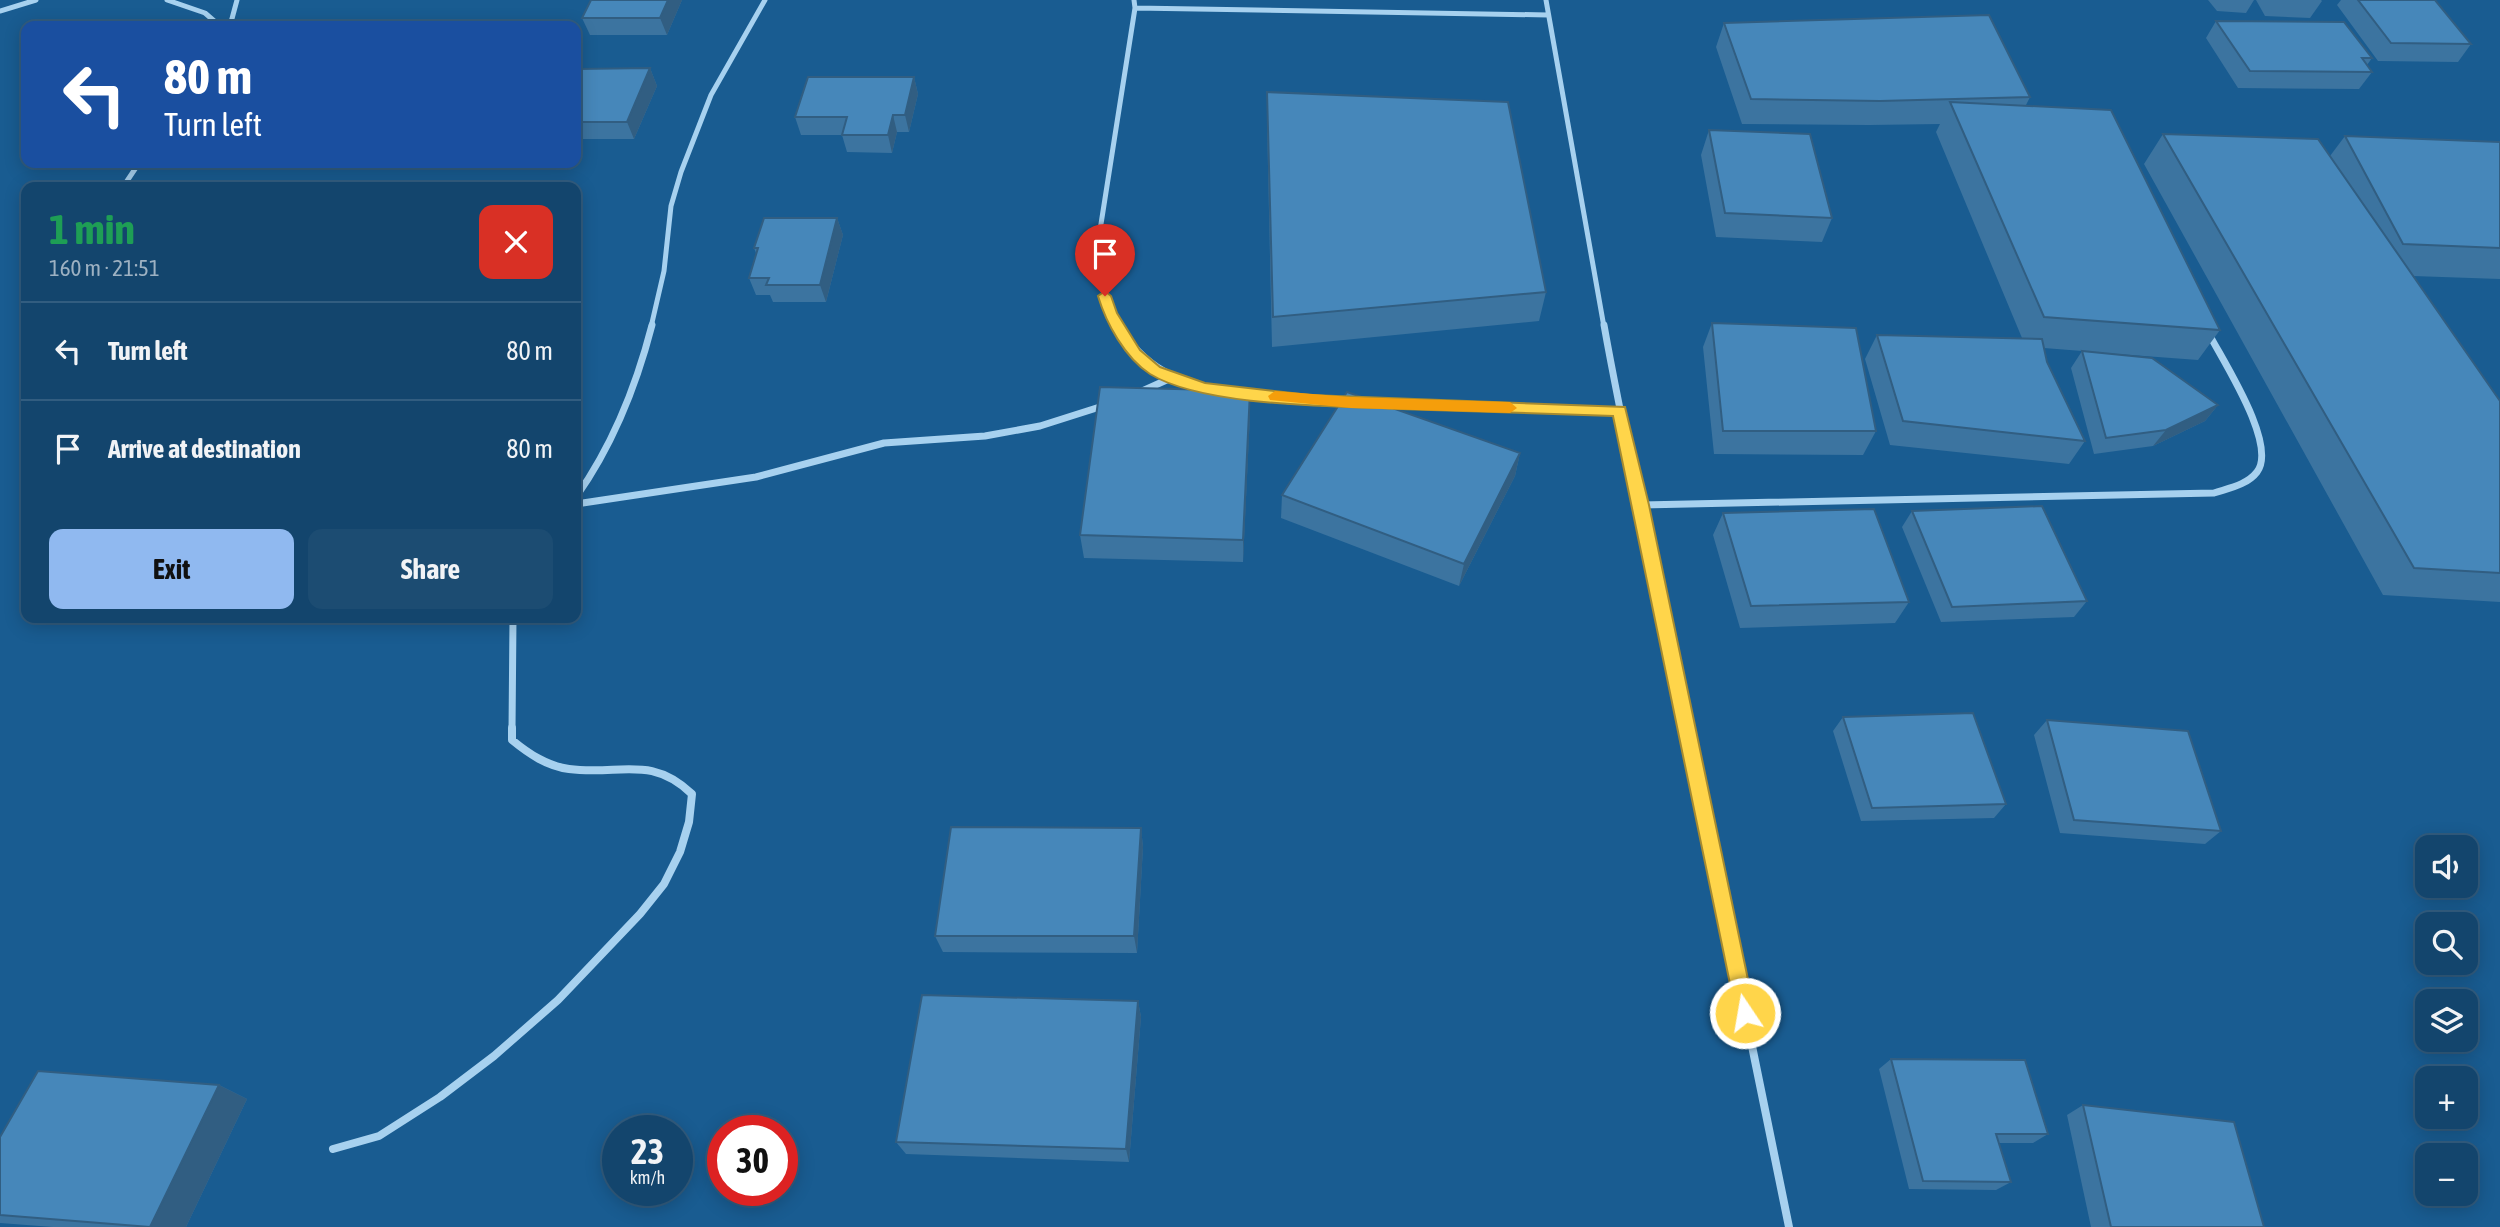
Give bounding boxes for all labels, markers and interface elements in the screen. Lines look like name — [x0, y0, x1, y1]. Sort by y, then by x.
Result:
text: 80 m — [164, 48, 252, 104]
icon: left — [49, 49, 140, 140]
text: Turn left — [164, 106, 262, 143]
text: 1 min — [49, 205, 135, 253]
button: close — [479, 205, 553, 279]
pin — [1075, 224, 1135, 296]
icon: arrive — [1086, 235, 1124, 273]
text: 160 m · 21:51 — [49, 255, 160, 281]
icon: left — [49, 332, 87, 370]
text: Turn left — [108, 336, 188, 366]
text: 80 m — [506, 336, 553, 366]
icon: arrive — [49, 430, 87, 468]
text: Arrive at destination — [108, 434, 301, 464]
text: 80 m — [506, 434, 553, 464]
button: Exit — [49, 529, 294, 609]
button: Share — [308, 529, 553, 609]
map controls — [2415, 835, 2478, 1206]
button: sound — [2415, 835, 2478, 898]
button: search — [2415, 912, 2478, 975]
position arrow — [1708, 976, 1782, 1050]
button: layers — [2415, 989, 2478, 1052]
button: + — [2415, 1066, 2478, 1129]
speed limit sign: 30 — [707, 1115, 798, 1206]
text: 23 — [631, 1131, 664, 1171]
button: − — [2415, 1143, 2478, 1206]
text: km/h — [630, 1167, 665, 1188]

